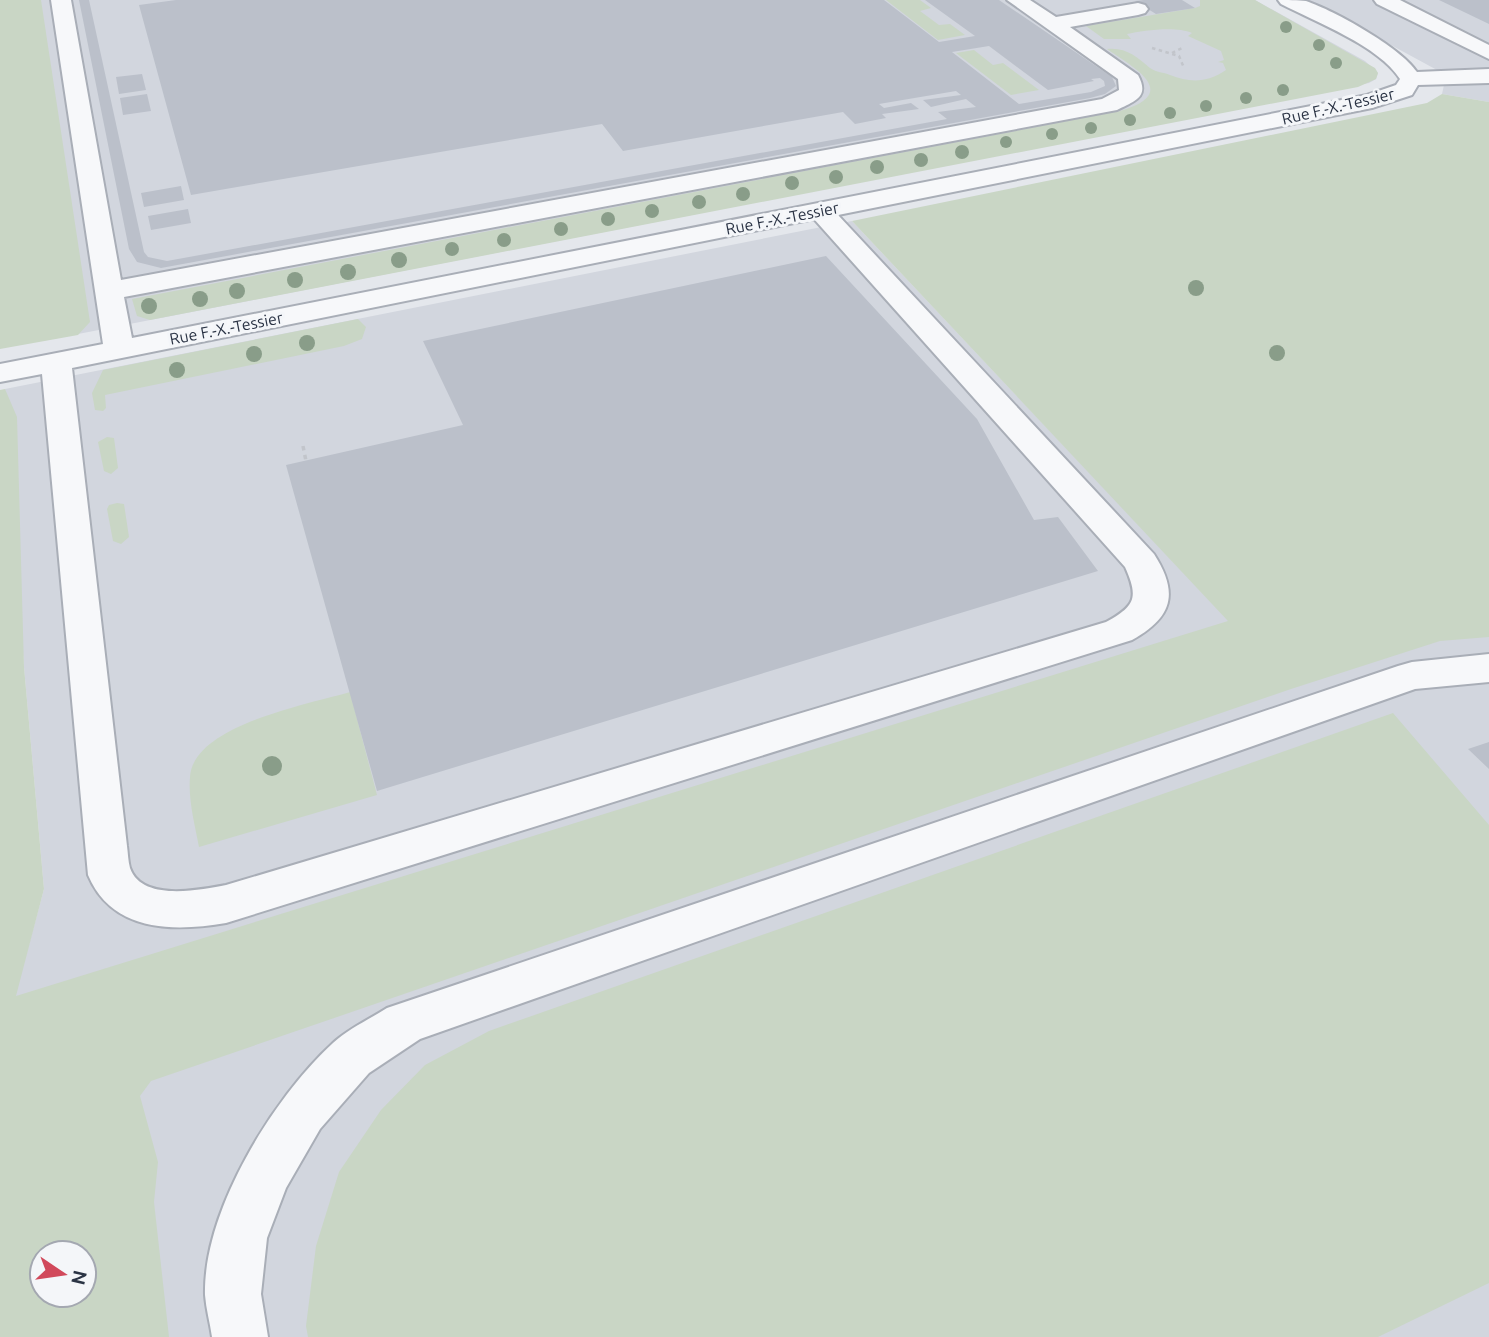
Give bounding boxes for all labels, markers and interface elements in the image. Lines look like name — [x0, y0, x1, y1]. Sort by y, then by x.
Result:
street label: Rue F.-X.-Tessier — [1280, 84, 1396, 128]
street label: Rue F.-X.-Tessier — [724, 198, 840, 238]
street label: Rue F.-X.-Tessier — [168, 308, 284, 348]
north arrow — [28, 1239, 98, 1309]
text: N — [67, 1268, 92, 1287]

